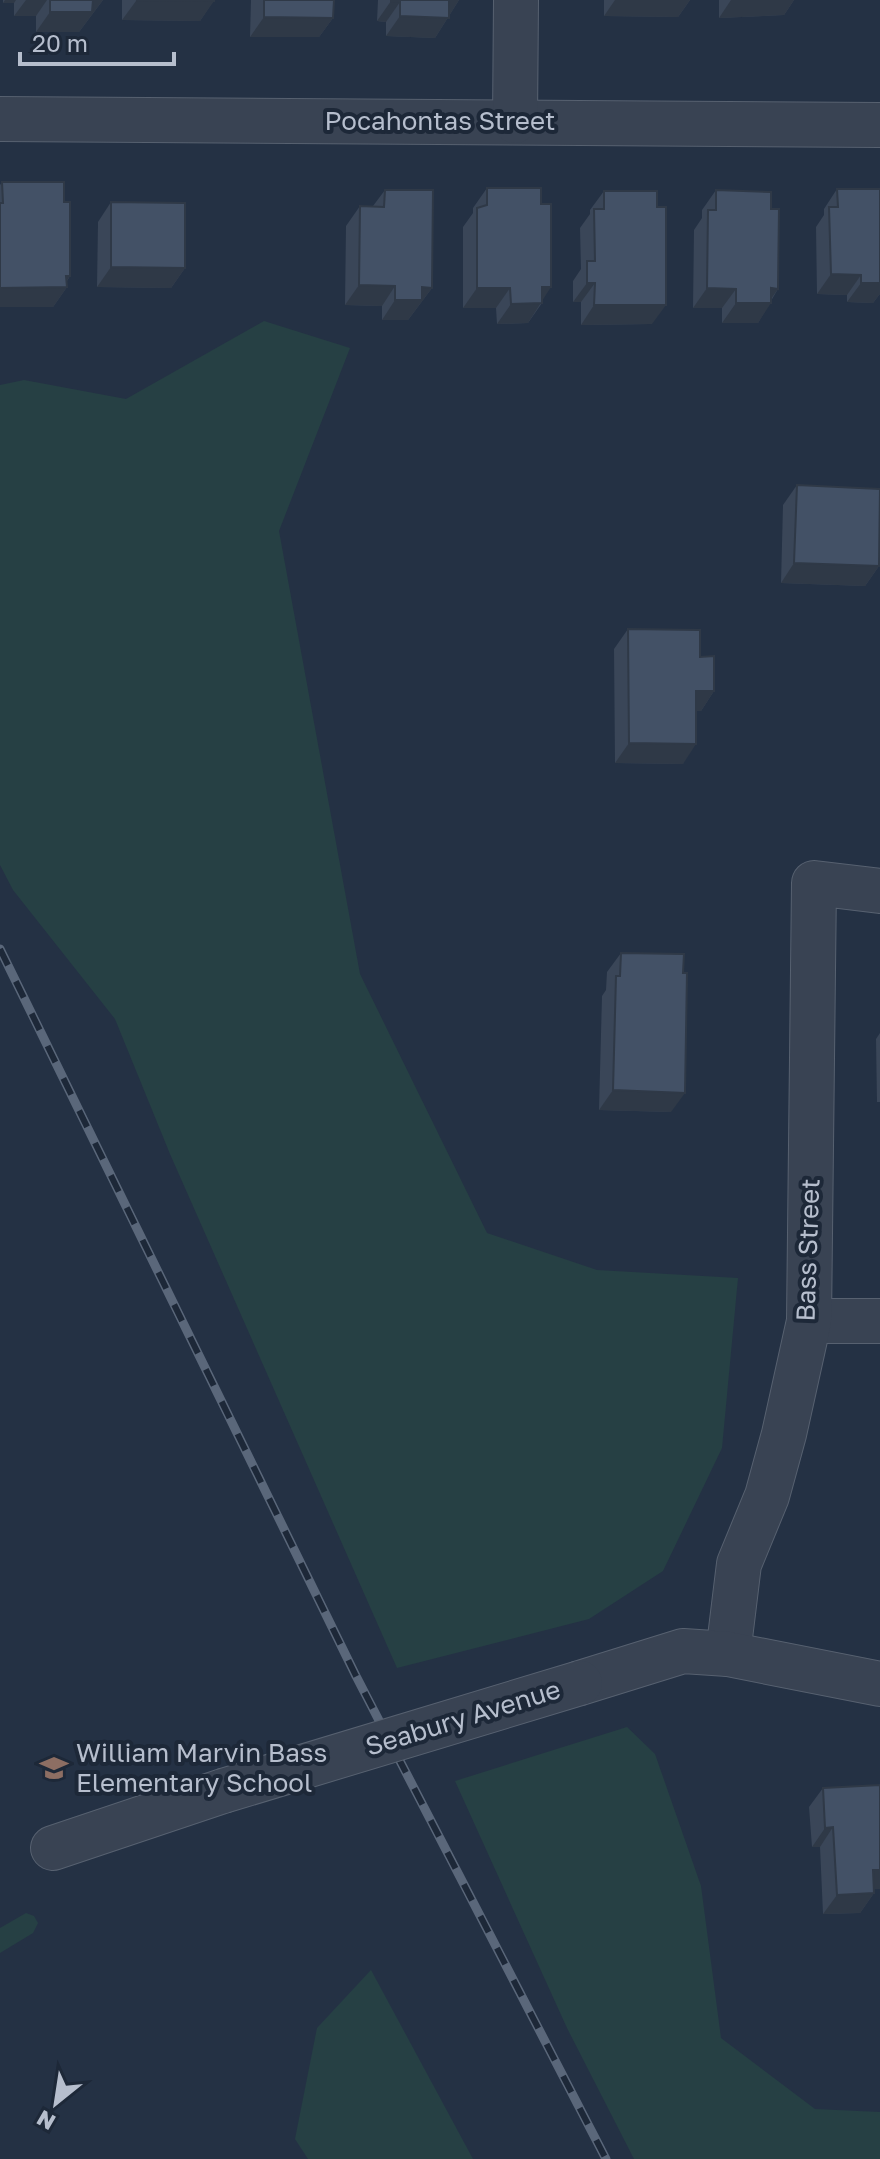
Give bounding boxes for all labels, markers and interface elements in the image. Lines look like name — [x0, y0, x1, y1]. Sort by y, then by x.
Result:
scale bar — [20, 16, 174, 66]
text: 20 m — [32, 28, 88, 57]
street label: Pocahontas Street — [325, 105, 555, 136]
street label: Bass Street — [790, 1178, 825, 1322]
street label: Seabury Avenue — [362, 1673, 564, 1762]
place label: William Marvin Bass Elementary School — [76, 1737, 327, 1798]
school or university icon: William Marvin Bass Elementary School — [39, 1753, 69, 1783]
north arrow — [16, 2063, 96, 2143]
text: N — [32, 2105, 60, 2137]

